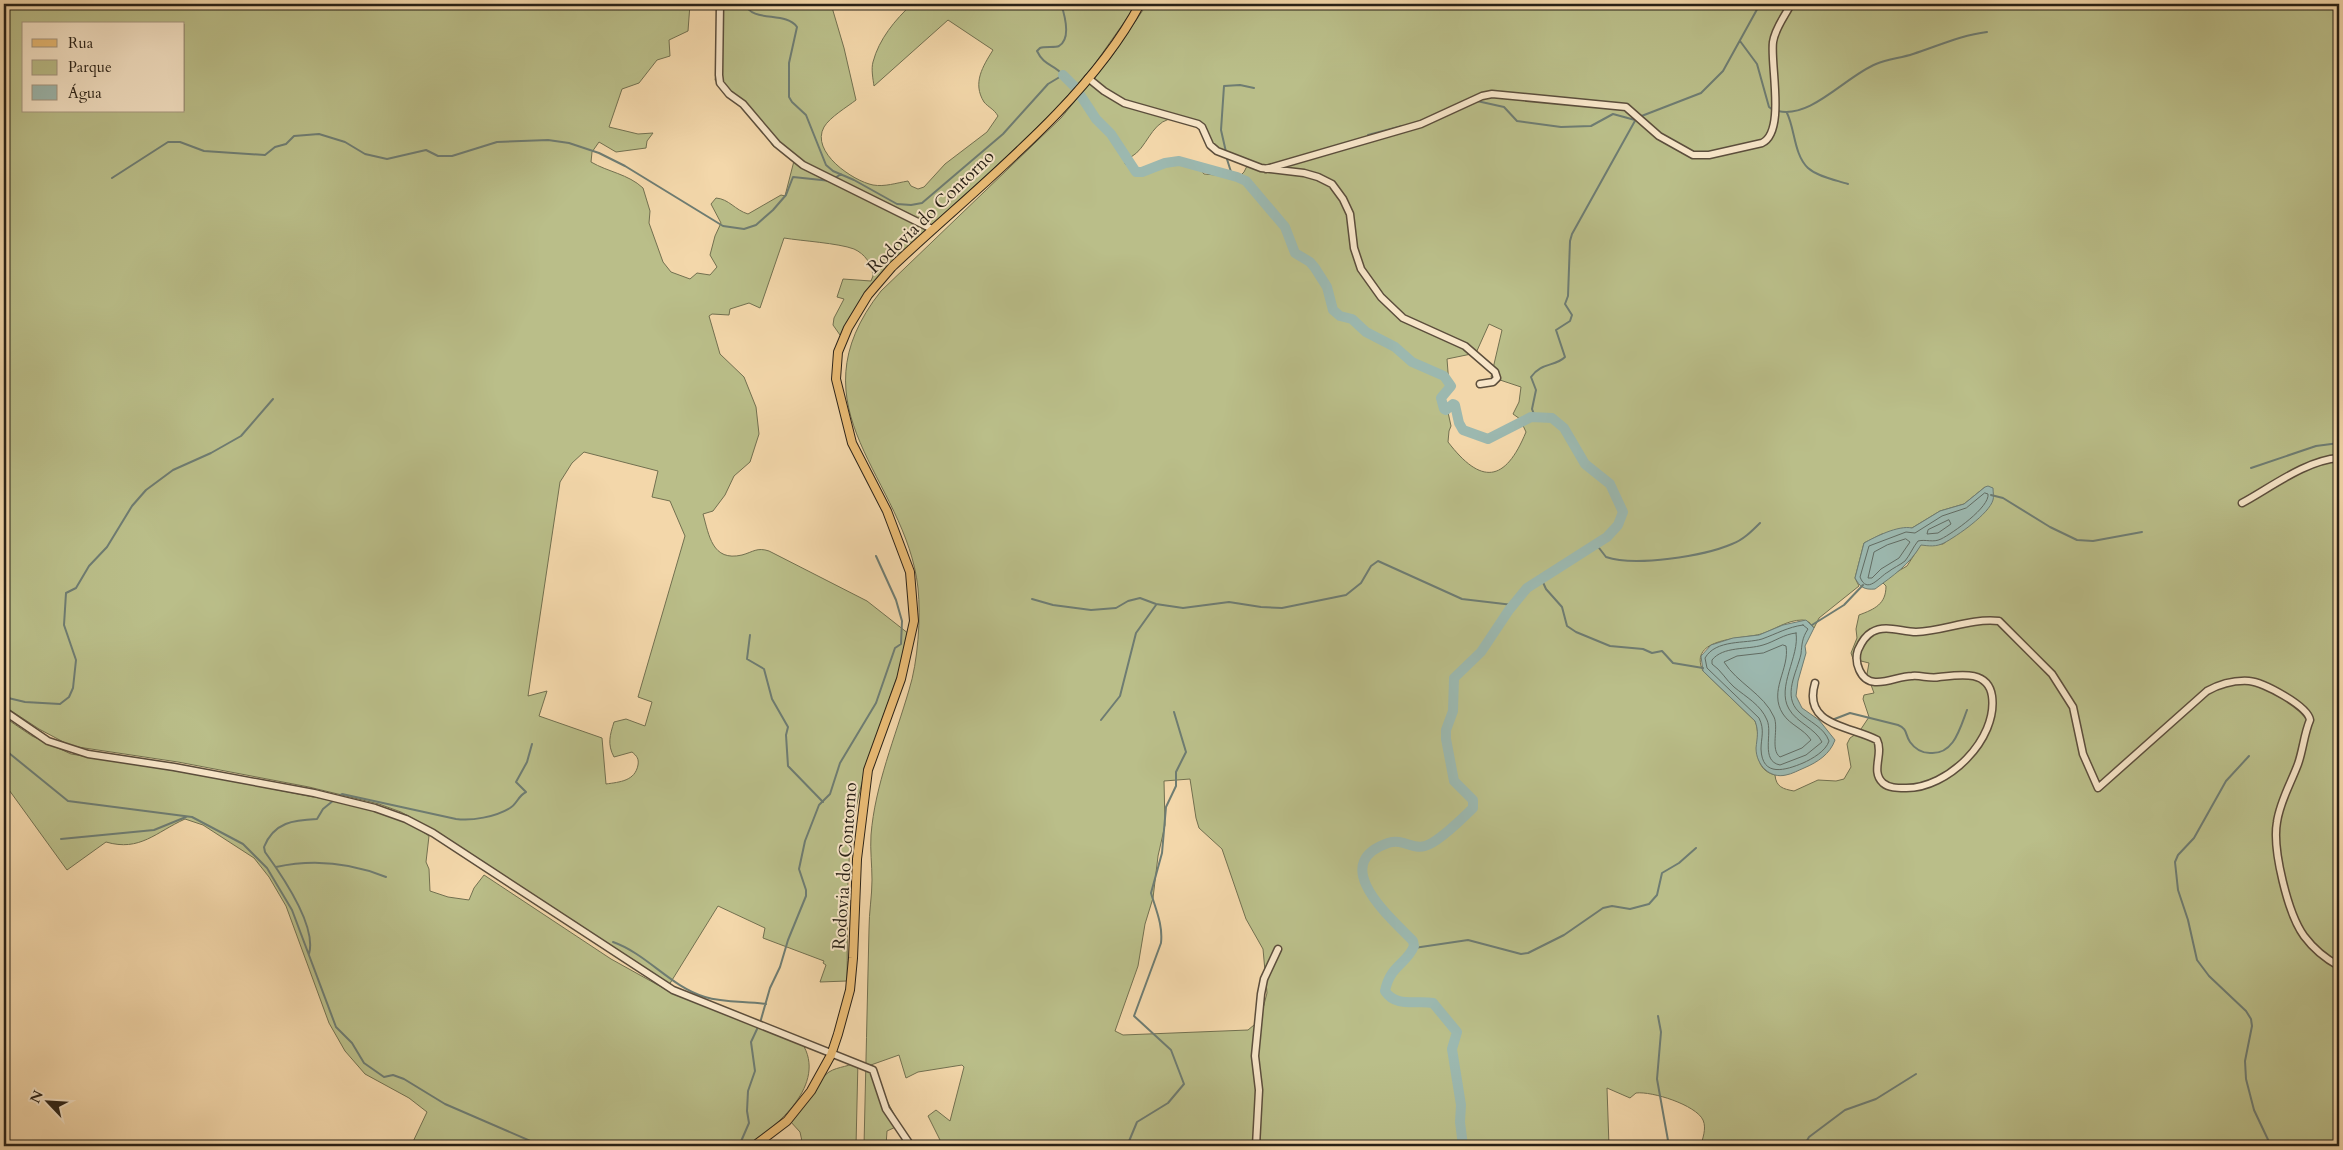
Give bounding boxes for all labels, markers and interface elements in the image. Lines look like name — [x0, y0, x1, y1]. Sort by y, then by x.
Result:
legend — [22, 22, 185, 112]
text: Rua — [68, 33, 94, 53]
text: Parque — [68, 57, 112, 77]
text: Água — [68, 83, 102, 103]
street label: Rodovia do Contorno — [862, 144, 1000, 279]
street label: Rodovia do Contorno — [827, 781, 863, 951]
north arrow — [22, 1078, 72, 1128]
text: N — [25, 1087, 48, 1106]

